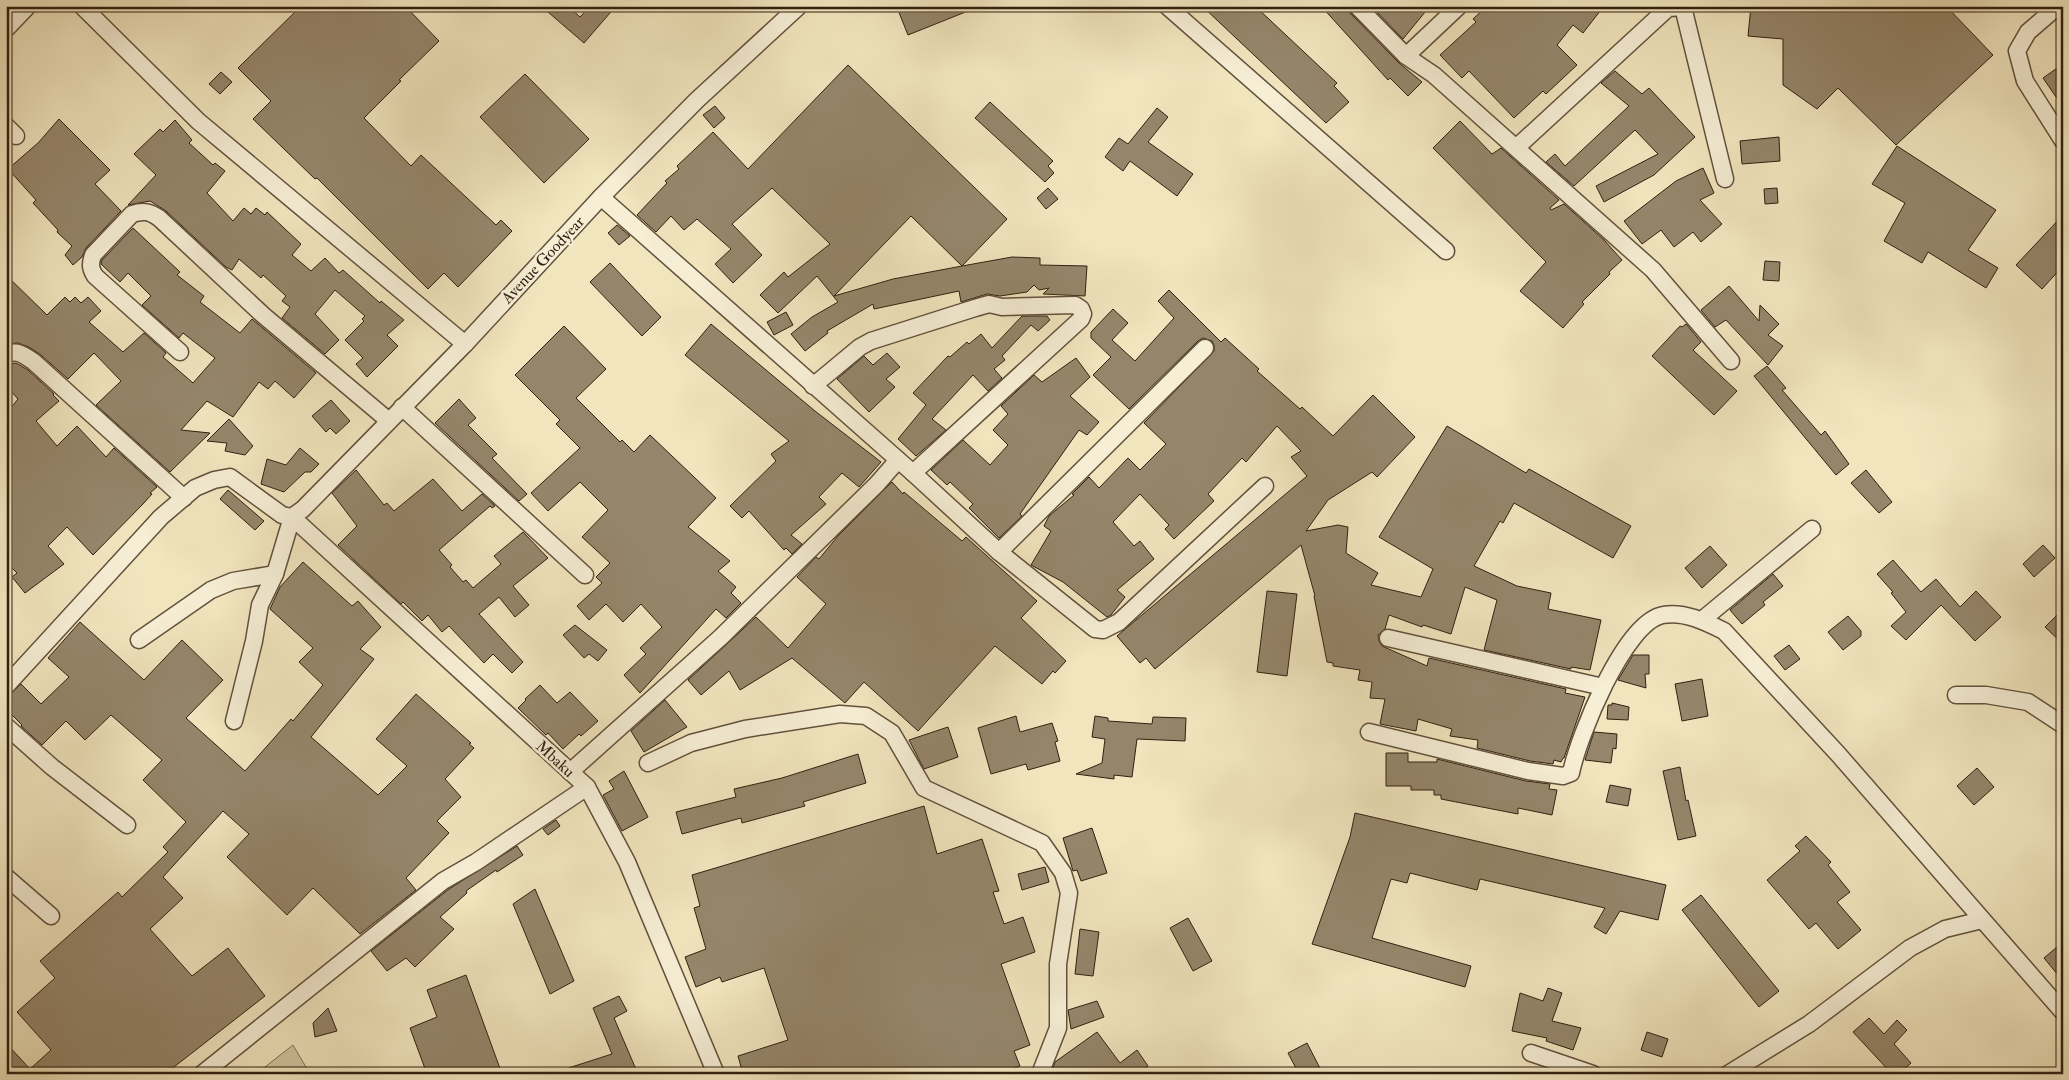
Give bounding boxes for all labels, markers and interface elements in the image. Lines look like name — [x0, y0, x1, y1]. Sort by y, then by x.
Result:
street label: Avenue Goodyear — [497, 212, 589, 309]
street label: Mbaku — [531, 736, 579, 782]

